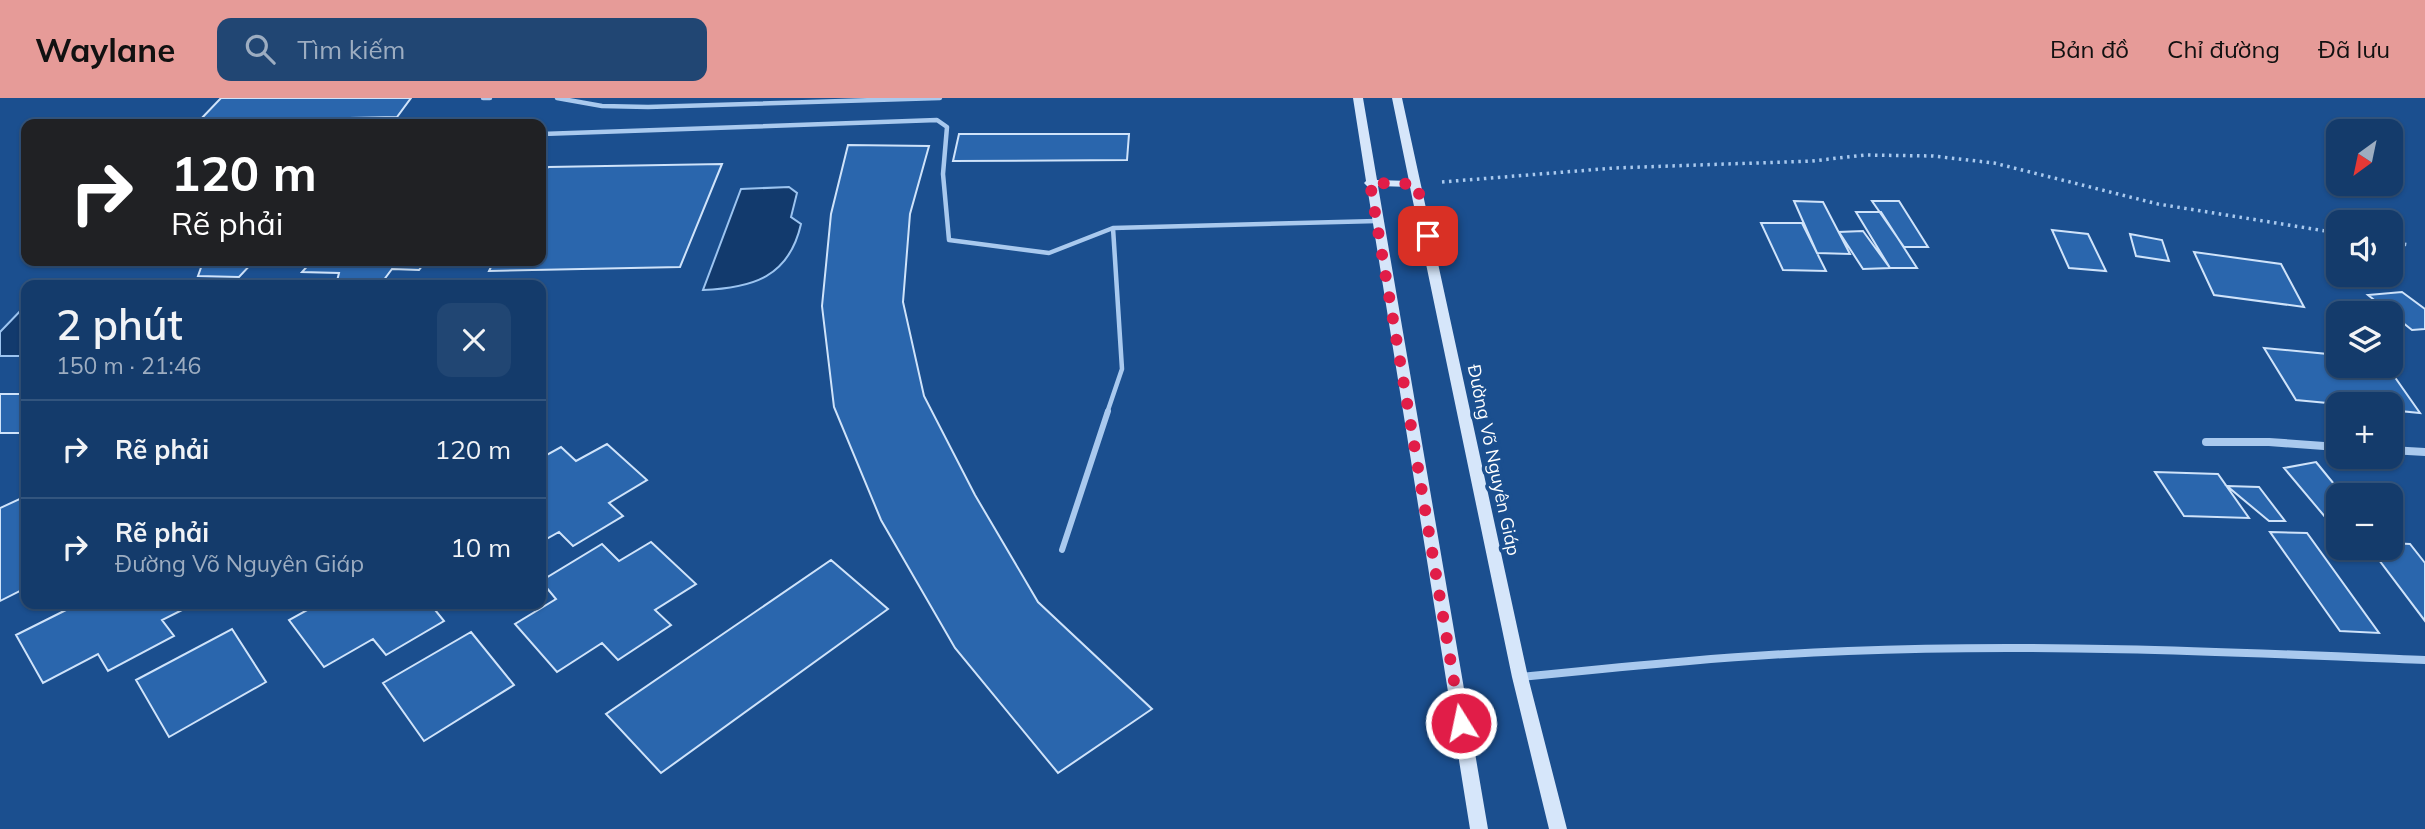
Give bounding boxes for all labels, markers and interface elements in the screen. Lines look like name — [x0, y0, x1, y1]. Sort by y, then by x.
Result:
search box — [217, 18, 707, 81]
text: Waylane — [35, 29, 175, 70]
icon: search — [241, 30, 279, 68]
text: Tìm kiếm — [297, 33, 405, 66]
text: Bản đồ — [2050, 34, 2129, 64]
text: Chỉ đường — [2167, 34, 2280, 64]
text: Đã lưu — [2318, 34, 2390, 64]
north arrow — [2326, 119, 2403, 196]
map controls — [2326, 119, 2403, 560]
text: 120 m — [171, 142, 317, 203]
icon: right — [56, 147, 147, 238]
text: Rẽ phải — [171, 203, 283, 243]
pin — [1398, 206, 1458, 266]
button: sound — [2326, 210, 2403, 287]
icon: arrive — [1409, 217, 1447, 255]
text: 2 phút — [56, 298, 183, 351]
button: layers — [2326, 301, 2403, 378]
button: close — [437, 303, 511, 377]
text: 150 m · 21:46 — [56, 351, 201, 380]
street label: Đường Võ Nguyên Giáp — [1462, 362, 1526, 558]
button: + — [2326, 392, 2403, 469]
icon: right — [56, 430, 94, 468]
text: Rẽ phải — [115, 433, 209, 466]
text: 120 m — [435, 433, 511, 466]
button: − — [2326, 483, 2403, 560]
text: Rẽ phải — [115, 516, 209, 549]
icon: right — [56, 528, 94, 566]
text: 10 m — [450, 531, 511, 564]
text: Đường Võ Nguyên Giáp — [115, 549, 364, 578]
position arrow — [1424, 686, 1498, 760]

